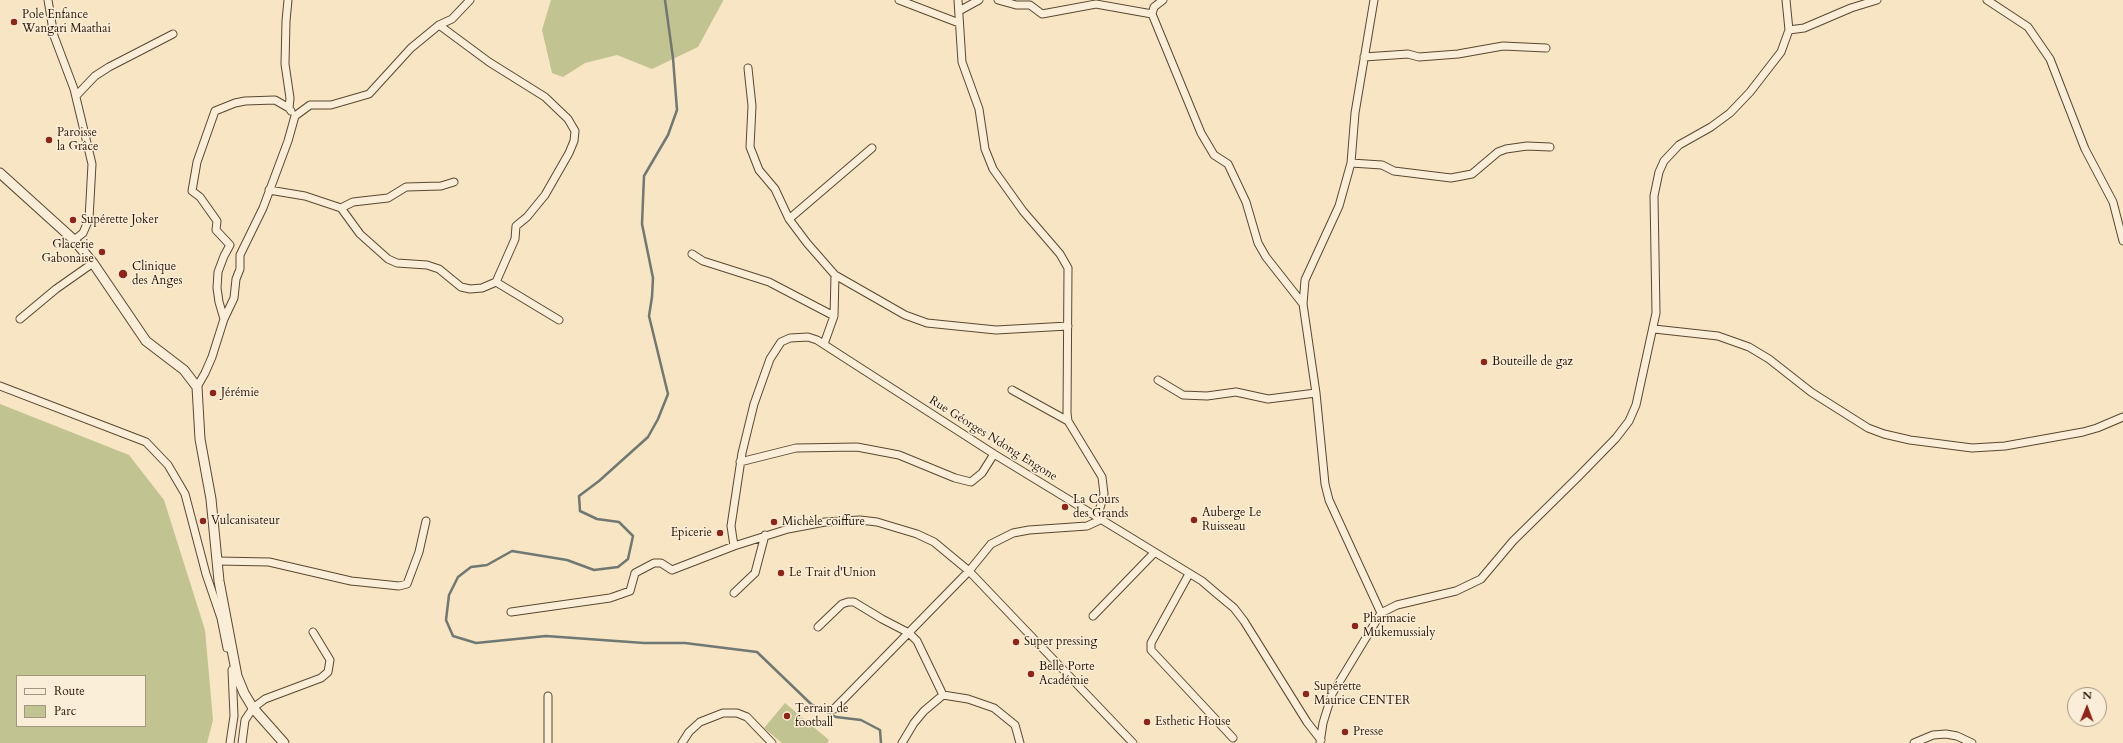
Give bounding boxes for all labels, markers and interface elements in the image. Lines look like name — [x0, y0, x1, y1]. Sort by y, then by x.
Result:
place label: Pole Enfance Wangari Maathai — [22, 8, 111, 36]
marker: Pole Enfance Wangari Maathai — [9, 17, 19, 27]
place label: Paroisse la Grâce — [57, 126, 98, 154]
marker: Paroisse la Grâce — [44, 135, 54, 145]
place label: Supérette Joker — [81, 213, 158, 227]
marker: Supérette Joker — [68, 215, 78, 225]
place label: Glacerie Gabonaise — [42, 238, 94, 266]
marker: Glacerie Gabonaise — [97, 247, 107, 257]
place label: Clinique des Anges — [132, 260, 183, 288]
marker: Clinique des Anges — [117, 268, 129, 280]
place label: Bouteille de gaz — [1492, 355, 1573, 369]
marker: Bouteille de gaz — [1479, 357, 1489, 367]
place label: Jérémie — [221, 386, 259, 400]
marker: Jérémie — [208, 388, 218, 398]
street label: Rue Géorges Ndong Engone — [926, 394, 1060, 484]
place label: La Cours des Grands — [1073, 493, 1128, 521]
marker: La Cours des Grands — [1060, 502, 1070, 512]
place label: Auberge Le Ruisseau — [1202, 506, 1261, 534]
place label: Vulcanisateur — [211, 514, 280, 528]
place label: Michèle coiffure — [782, 515, 865, 529]
marker: Auberge Le Ruisseau — [1189, 515, 1199, 525]
marker: Vulcanisateur — [198, 516, 208, 526]
marker: Michèle coiffure — [769, 517, 779, 527]
place label: Epicerie — [671, 526, 712, 540]
marker: Epicerie — [715, 528, 725, 538]
place label: Le Trait d'Union — [789, 566, 876, 580]
marker: Le Trait d'Union — [776, 568, 786, 578]
place label: Pharmacie Mukemussialy — [1363, 612, 1435, 640]
marker: Pharmacie Mukemussialy — [1350, 621, 1360, 631]
place label: Super pressing — [1024, 635, 1097, 649]
marker: Super pressing — [1011, 637, 1021, 647]
place label: Belle Porte Académie — [1039, 660, 1095, 688]
marker: Belle Porte Académie — [1026, 669, 1036, 679]
legend — [16, 675, 146, 727]
place label: Supérette Maurice CENTER — [1314, 680, 1410, 708]
text: Route — [54, 683, 85, 699]
north arrow — [2067, 687, 2107, 727]
text: N — [2082, 688, 2092, 703]
marker: Supérette Maurice CENTER — [1301, 689, 1311, 699]
place label: Terrain de football — [795, 702, 848, 730]
text: Parc — [54, 703, 76, 719]
marker: Terrain de football — [782, 711, 792, 721]
place label: Esthetic House — [1155, 715, 1231, 729]
marker: Esthetic House — [1142, 717, 1152, 727]
place label: Presse — [1353, 725, 1383, 739]
marker: Presse — [1340, 727, 1350, 737]

